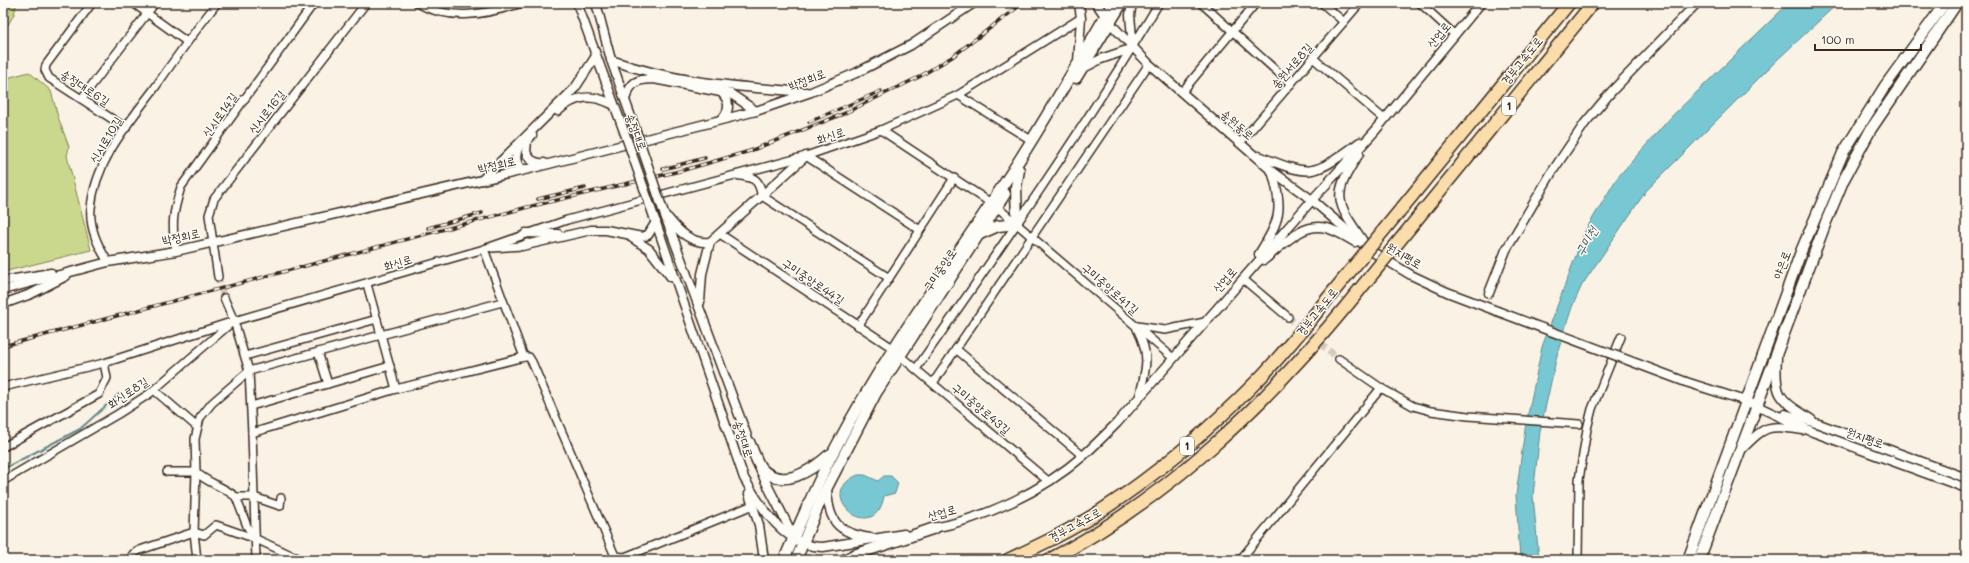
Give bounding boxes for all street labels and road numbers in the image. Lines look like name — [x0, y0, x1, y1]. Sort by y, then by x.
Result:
street label: 산업로 — [1423, 18, 1454, 51]
street label: 경부고속도로 — [1497, 33, 1546, 88]
street label: 송원서로8길 — [1267, 39, 1316, 92]
street label: 송정대로6길 — [58, 65, 113, 109]
street label: 박정희로 — [786, 65, 828, 93]
street label: 신시로16길 — [244, 86, 288, 137]
street label: 신시로14길 — [198, 89, 241, 140]
road number: 1 — [1502, 97, 1516, 115]
street label: 송원동로 — [1218, 106, 1257, 143]
street label: 송정대로 — [623, 111, 651, 153]
street label: 신시로10길 — [85, 113, 125, 166]
street label: 화신로 — [814, 123, 847, 147]
street label: 박정희로 — [476, 152, 517, 176]
street label: 박정희로 — [160, 224, 201, 248]
street label: 원지평로 — [1384, 239, 1425, 272]
street label: 구미중앙로 — [919, 245, 959, 294]
street label: 야은로 — [1768, 248, 1794, 281]
street label: 화신로 — [382, 250, 414, 274]
street label: 구미중앙로44길 — [779, 254, 848, 308]
street label: 구미중앙로41길 — [1079, 259, 1143, 318]
street label: 산업로 — [1209, 263, 1240, 296]
street label: 경부고속도로 — [1292, 284, 1341, 339]
street label: 화신로8길 — [104, 373, 151, 412]
street label: 구미중앙로43길 — [949, 379, 1015, 438]
street label: 송정대로 — [730, 418, 758, 460]
street label: 원지평로 — [1844, 423, 1886, 451]
road number: 1 — [1180, 437, 1194, 455]
street label: 산업로 — [926, 501, 958, 524]
street label: 경부고속도로 — [1045, 503, 1104, 545]

